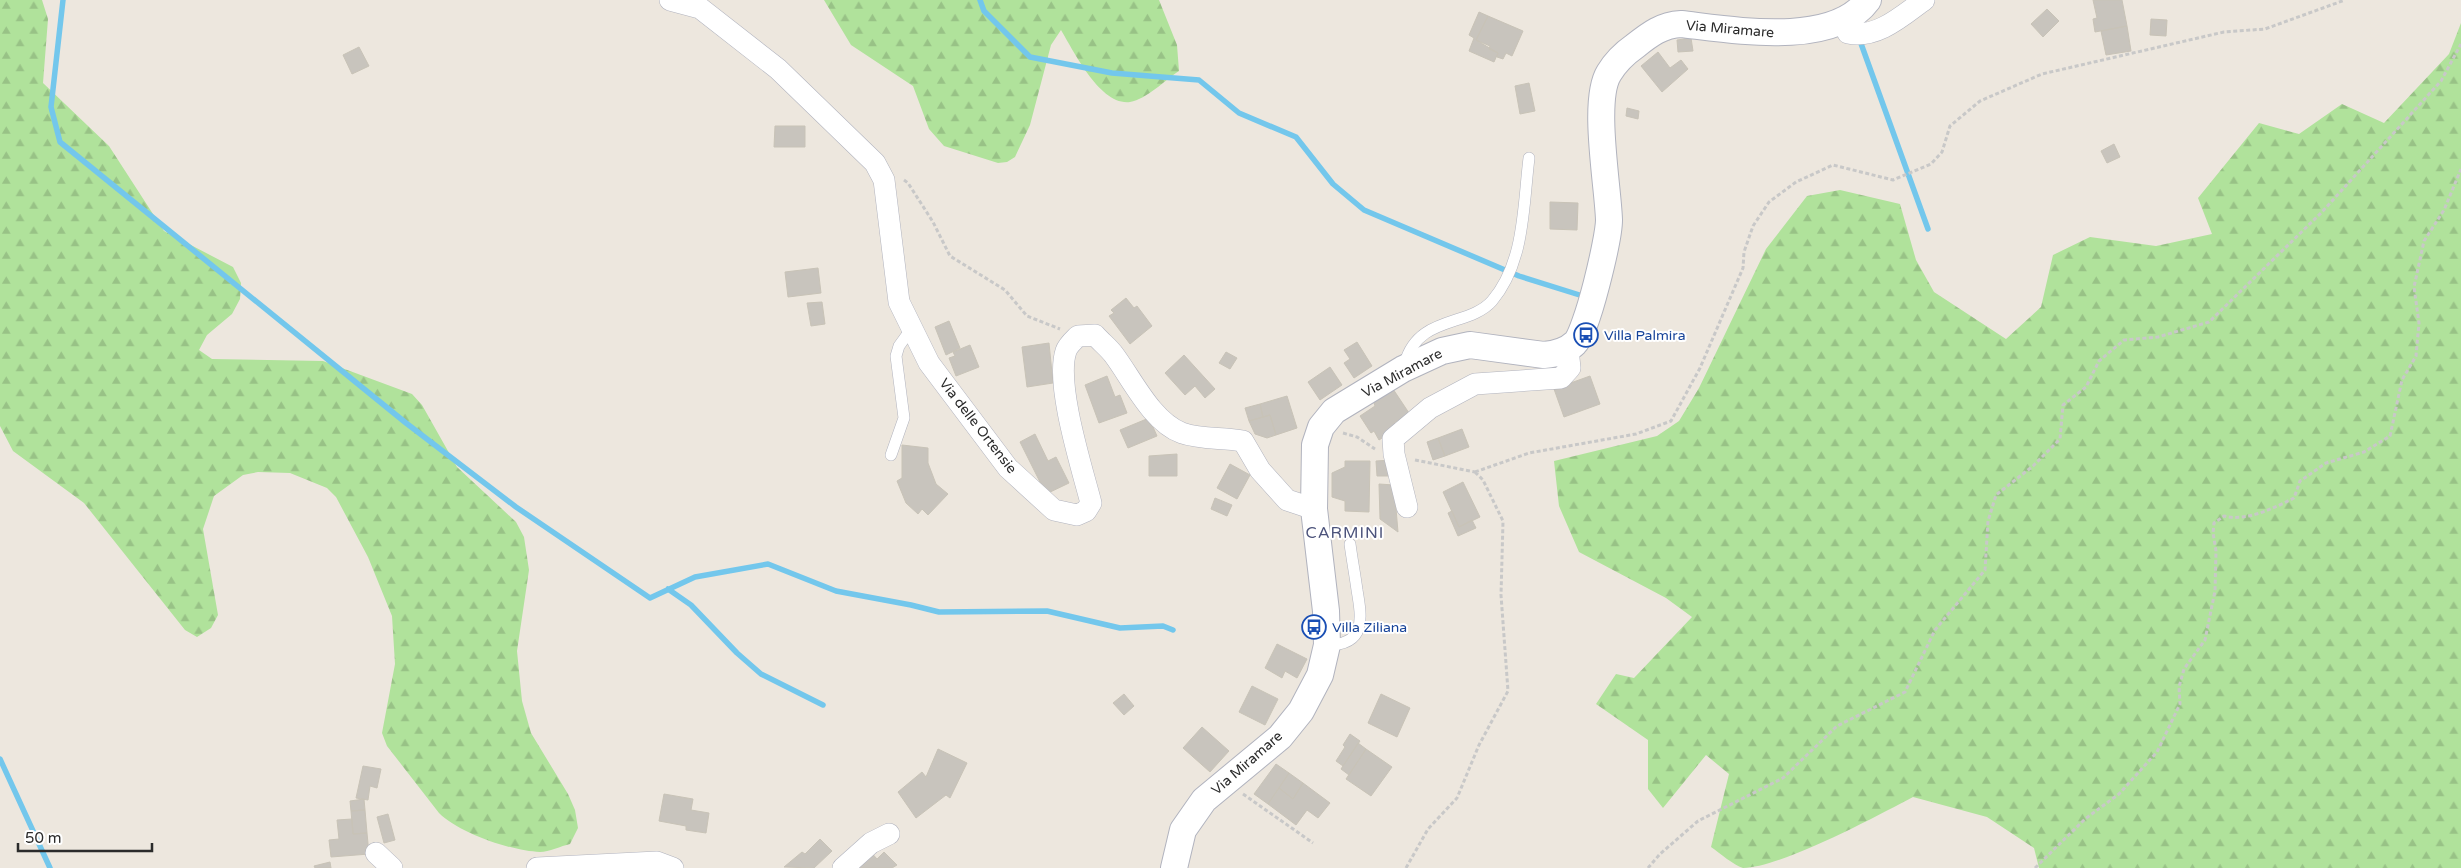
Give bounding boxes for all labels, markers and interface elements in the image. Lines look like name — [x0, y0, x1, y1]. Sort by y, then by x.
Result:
street label: Via Miramare — [1685, 17, 1775, 41]
bus stop icon: Villa Palmira — [1573, 322, 1599, 348]
place label: Villa Palmira — [1604, 327, 1686, 344]
street label: Via Miramare — [1359, 345, 1445, 401]
street label: Via delle Ortensie — [935, 375, 1021, 477]
district label: CARMINI — [1306, 523, 1384, 543]
bus stop icon: Villa Ziliana — [1301, 614, 1327, 640]
place label: Villa Ziliana — [1332, 619, 1407, 636]
street label: Via Miramare — [1208, 728, 1286, 798]
scale bar — [18, 820, 151, 852]
text: 50 m — [25, 829, 62, 847]

